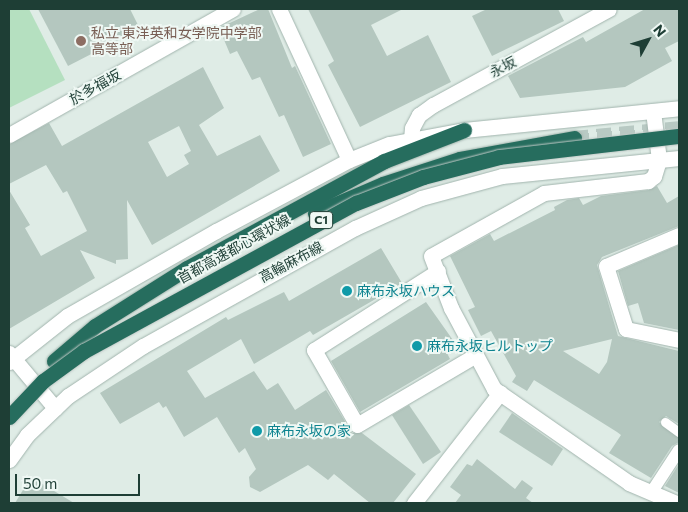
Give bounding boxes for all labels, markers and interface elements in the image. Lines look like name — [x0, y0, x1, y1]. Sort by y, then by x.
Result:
north arrow — [623, 15, 673, 65]
text: N — [650, 21, 670, 40]
place label: 私立 東洋英和女学院中学部 高等部 — [91, 25, 262, 58]
marker: 私立 東洋英和女学院中学部 高等部 — [75, 35, 87, 47]
street label: 永坂 — [487, 53, 519, 81]
street label: 於多福坂 — [66, 66, 124, 108]
road number: C1 — [308, 210, 334, 230]
street label: 首都高速都心環状線 — [175, 211, 293, 287]
street label: 高輪麻布線 — [256, 238, 326, 286]
place label: 麻布永坂ハウス — [357, 283, 455, 299]
marker: 麻布永坂ハウス — [341, 285, 353, 297]
place label: 麻布永坂ヒルトップ — [427, 338, 553, 354]
marker: 麻布永坂ヒルトップ — [411, 340, 423, 352]
place label: 麻布永坂の家 — [267, 423, 351, 439]
marker: 麻布永坂の家 — [251, 425, 263, 437]
scale bar — [18, 464, 142, 496]
text: 50 m — [23, 474, 57, 492]

